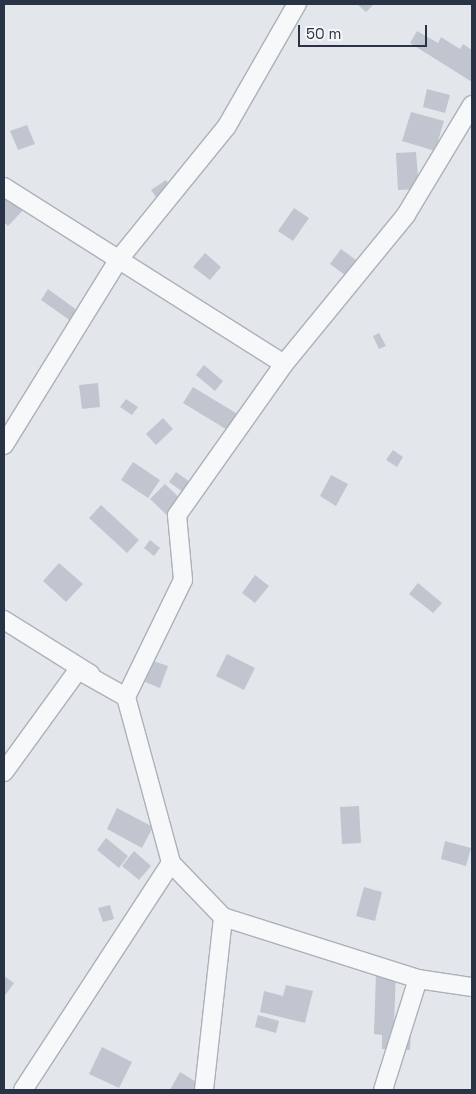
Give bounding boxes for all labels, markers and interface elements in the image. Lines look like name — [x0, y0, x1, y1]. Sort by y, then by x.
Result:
scale bar — [301, 15, 430, 47]
text: 50 m — [306, 24, 341, 43]

